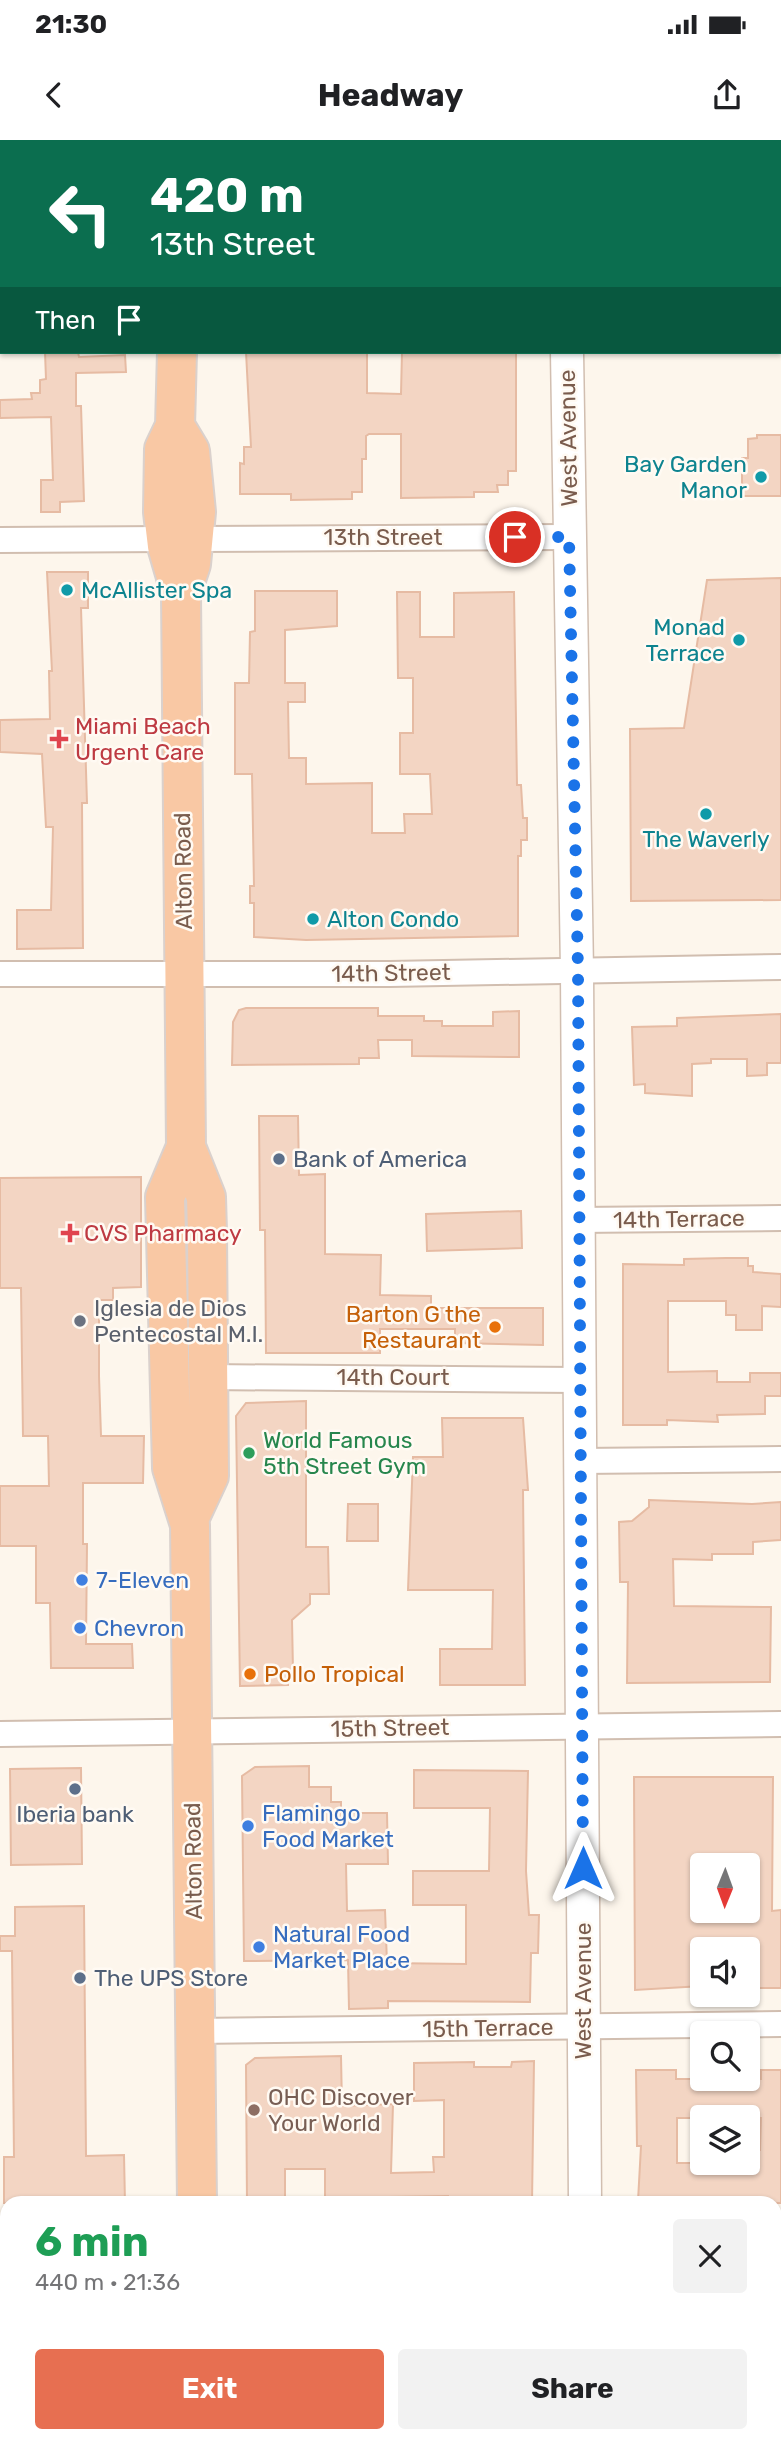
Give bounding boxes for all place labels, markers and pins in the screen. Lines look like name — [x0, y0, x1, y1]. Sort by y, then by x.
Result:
place label: Bay Garden Manor — [624, 450, 747, 504]
marker: Bay Garden Manor — [753, 469, 769, 485]
pin — [485, 507, 545, 567]
place label: McAllister Spa — [81, 576, 232, 604]
marker: McAllister Spa — [59, 582, 75, 598]
place label: Monad Terrace — [645, 613, 725, 667]
marker: Monad Terrace — [731, 632, 747, 648]
place label: Miami Beach Urgent Care — [75, 712, 211, 766]
marker: Miami Beach Urgent Care — [49, 729, 69, 749]
marker: The Waverly — [698, 806, 714, 822]
place label: The Waverly — [642, 825, 770, 853]
place label: Alton Condo — [327, 905, 459, 933]
marker: Alton Condo — [305, 911, 321, 927]
place label: Bank of America — [293, 1145, 467, 1173]
marker: Bank of America — [271, 1151, 287, 1167]
place label: CVS Pharmacy — [84, 1219, 242, 1247]
marker: CVS Pharmacy — [62, 1225, 78, 1241]
place label: Iglesia de Dios Pentecostal M.I. — [94, 1294, 263, 1348]
place label: Barton G the Restaurant — [346, 1300, 481, 1354]
marker: Iglesia de Dios Pentecostal M.I. — [72, 1313, 88, 1329]
marker: Barton G the Restaurant — [487, 1319, 503, 1335]
place label: World Famous 5th Street Gym — [263, 1426, 426, 1480]
marker: World Famous 5th Street Gym — [241, 1445, 257, 1461]
place label: 7-Eleven — [96, 1566, 189, 1594]
marker: 7-Eleven — [74, 1572, 90, 1588]
place label: Chevron — [94, 1614, 184, 1642]
marker: Chevron — [72, 1620, 88, 1636]
place label: Pollo Tropical — [264, 1660, 405, 1688]
marker: Pollo Tropical — [242, 1666, 258, 1682]
marker: Iberia bank — [67, 1781, 83, 1797]
place label: Flamingo Food Market — [262, 1799, 394, 1853]
place label: Iberia bank — [16, 1800, 134, 1828]
marker: Flamingo Food Market — [240, 1818, 256, 1834]
place label: Natural Food Market Place — [273, 1920, 410, 1974]
marker: Natural Food Market Place — [251, 1939, 267, 1955]
place label: The UPS Store — [94, 1964, 248, 1992]
marker: The UPS Store — [72, 1970, 88, 1986]
place label: OHC Discover Your World — [268, 2083, 414, 2137]
marker: OHC Discover Your World — [246, 2102, 262, 2118]

